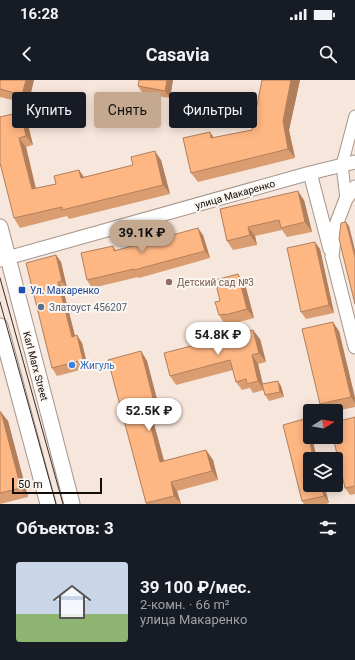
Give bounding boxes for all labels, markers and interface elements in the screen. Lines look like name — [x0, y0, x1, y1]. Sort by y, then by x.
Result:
text: 16:28 — [20, 5, 59, 23]
icon: back — [16, 43, 38, 65]
icon: search — [317, 43, 339, 65]
text: Casavia — [146, 44, 209, 65]
chip: Купить — [12, 92, 86, 128]
chip: Снять — [94, 92, 161, 128]
chip: Фильтры — [169, 92, 257, 128]
street label: улица Макаренко — [194, 178, 277, 211]
pin: 39.1K ₽ — [105, 220, 179, 254]
text: 39.1K ₽ — [119, 225, 165, 240]
marker: Детский сад №3 — [164, 277, 174, 287]
place label: Детский сад №3 — [177, 277, 254, 288]
marker: Ул. Макаренко — [17, 285, 27, 295]
place label: Ул. Макаренко — [30, 285, 100, 296]
marker: Златоуст 456207 — [36, 302, 46, 312]
place label: Златоуст 456207 — [49, 302, 128, 313]
pin: 54.8K ₽ — [181, 322, 255, 356]
text: 54.8K ₽ — [195, 327, 241, 342]
street label: Karl Marx Street — [21, 330, 50, 402]
marker: Жигуль — [67, 360, 77, 370]
place label: Жигуль — [80, 360, 115, 371]
pin: 52.5K ₽ — [112, 398, 186, 432]
text: 52.5K ₽ — [126, 403, 172, 418]
north arrow — [303, 404, 343, 444]
map controls — [303, 404, 343, 492]
button: layers — [303, 452, 343, 492]
scale bar — [12, 476, 102, 495]
text: 50 m — [18, 478, 43, 491]
icon: filters — [317, 517, 339, 539]
text: Объектов: 3 — [16, 518, 114, 538]
text: 39 100 ₽/мес. — [140, 577, 251, 597]
icon: home — [48, 578, 96, 626]
text: 2-комн. · 66 m² — [140, 597, 230, 612]
text: улица Макаренко — [140, 612, 247, 627]

